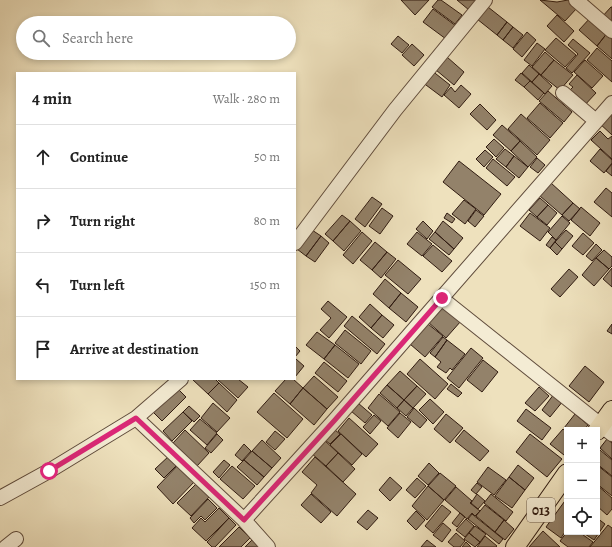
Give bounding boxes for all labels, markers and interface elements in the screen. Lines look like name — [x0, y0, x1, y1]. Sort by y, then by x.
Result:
search box — [16, 16, 296, 60]
icon: search — [30, 27, 52, 49]
text: Search here — [62, 28, 133, 48]
text: 4 min — [32, 87, 72, 110]
text: Walk · 280 m — [213, 90, 280, 107]
icon: ahead — [32, 146, 54, 168]
text: Continue — [70, 147, 128, 167]
text: 50 m — [254, 148, 280, 165]
icon: right — [32, 210, 54, 232]
text: Turn right — [70, 211, 135, 231]
text: 80 m — [253, 212, 280, 229]
icon: left — [32, 274, 54, 296]
text: Turn left — [70, 275, 125, 295]
text: 150 m — [250, 276, 280, 293]
route end — [433, 289, 451, 307]
icon: arrive — [32, 338, 54, 360]
text: Arrive at destination — [70, 339, 199, 359]
map controls — [564, 427, 600, 535]
button: + — [564, 427, 600, 463]
route start — [40, 462, 58, 480]
button: − — [564, 463, 600, 499]
road number: 013 — [527, 498, 555, 522]
button: locate — [564, 499, 600, 535]

